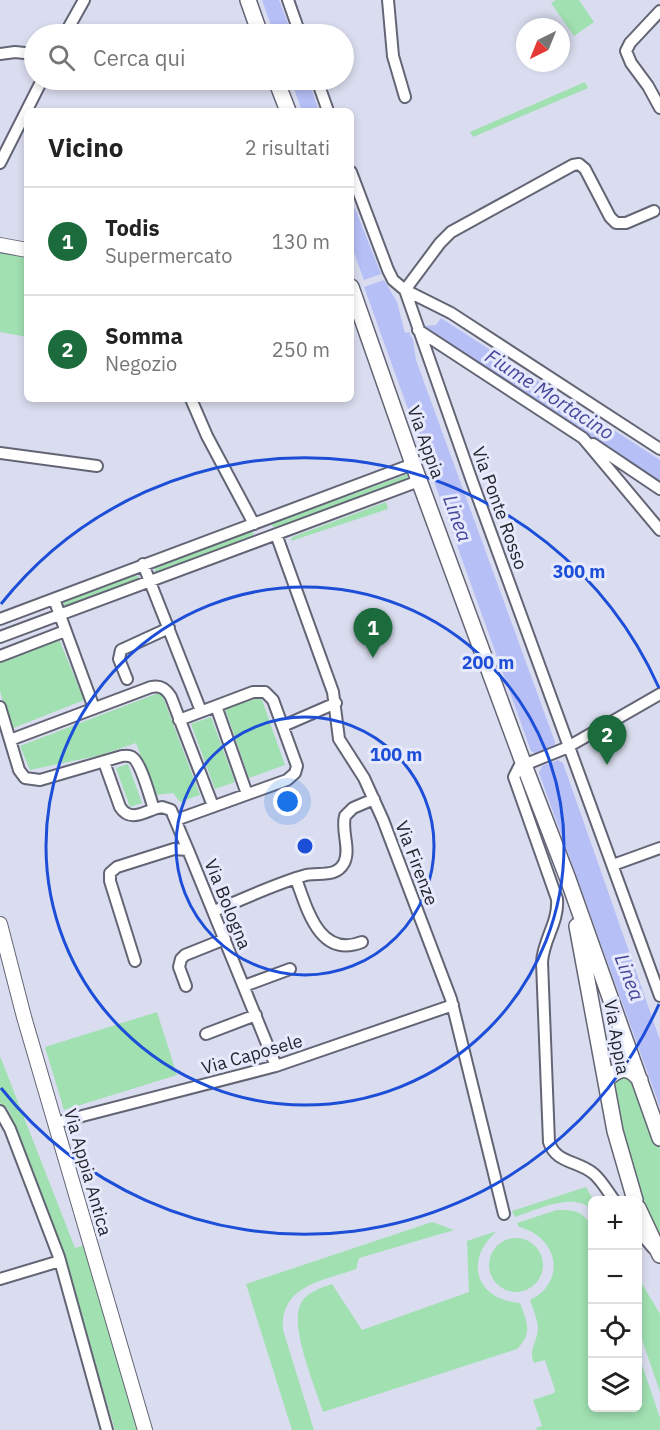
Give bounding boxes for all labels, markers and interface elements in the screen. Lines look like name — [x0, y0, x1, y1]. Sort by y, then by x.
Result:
north arrow — [516, 18, 570, 72]
search box — [24, 24, 354, 90]
icon: search — [45, 41, 78, 74]
text: Cerca qui — [93, 43, 185, 72]
text: Vicino — [48, 130, 123, 164]
text: 2 risultati — [245, 134, 330, 161]
text: Todis — [105, 213, 160, 242]
text: 1 — [62, 228, 74, 255]
text: 130 m — [272, 228, 330, 255]
text: Supermercato — [105, 242, 232, 269]
text: Somma — [105, 321, 183, 350]
text: 2 — [62, 336, 74, 363]
text: 250 m — [272, 336, 330, 363]
water label: Fiume Mortacino — [480, 342, 620, 446]
text: Negozio — [105, 350, 177, 377]
street label: Via Appia — [402, 402, 450, 482]
street label: Via Ponte Rosso — [467, 443, 533, 573]
water label: Linea — [437, 491, 479, 545]
text: 300 m — [553, 560, 605, 583]
pin: 1 — [354, 608, 392, 658]
text: 200 m — [462, 651, 514, 674]
pin: 2 — [588, 716, 626, 765]
text: 100 m — [370, 743, 422, 766]
your location — [273, 787, 302, 816]
street label: Via Firenze — [390, 818, 444, 909]
centre of rings — [295, 836, 315, 856]
street label: Via Bologna — [199, 855, 257, 953]
water label: Linea — [609, 950, 651, 1004]
street label: Via Appia — [599, 998, 635, 1077]
street label: Via Caposele — [199, 1029, 305, 1079]
street label: Via Appia Antica — [59, 1106, 117, 1239]
map controls — [588, 1196, 642, 1412]
button: + — [588, 1196, 642, 1250]
button: − — [588, 1250, 642, 1304]
button: locate — [588, 1304, 642, 1358]
button: layers — [588, 1358, 642, 1412]

